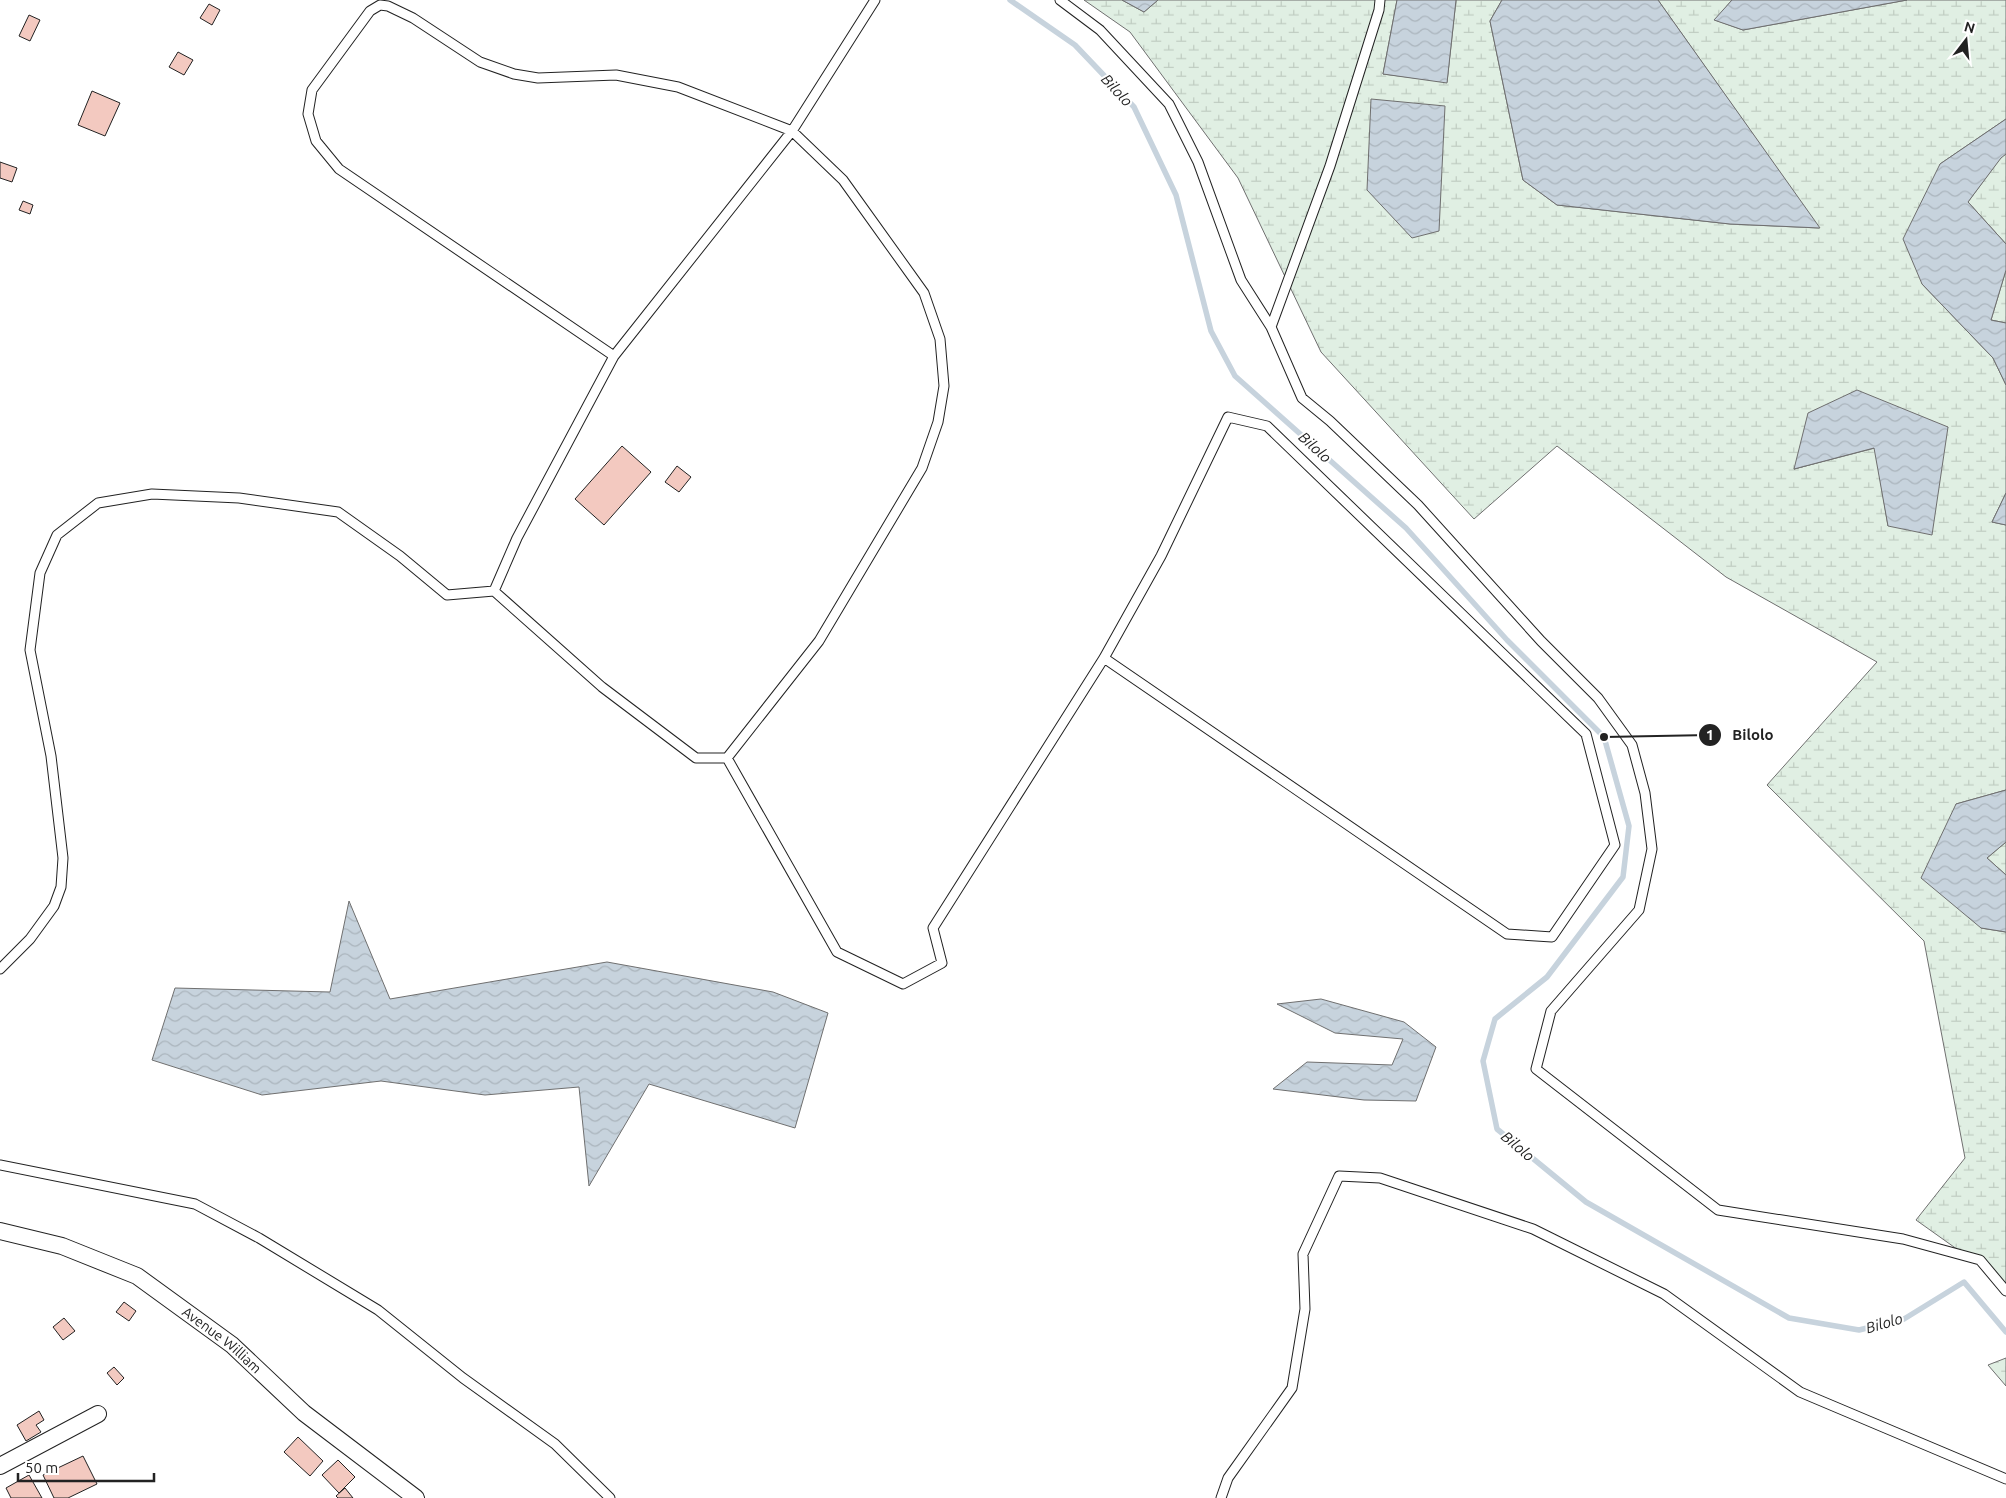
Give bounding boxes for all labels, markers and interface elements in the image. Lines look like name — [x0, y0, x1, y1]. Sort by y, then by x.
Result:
north arrow — [1941, 15, 1991, 65]
text: N — [1962, 18, 1977, 37]
water label: Bilolo — [1098, 71, 1136, 109]
water label: Bilolo — [1295, 428, 1335, 466]
callout: Bilolo — [1698, 720, 1784, 750]
text: 1 — [1706, 726, 1714, 743]
text: Bilolo — [1732, 726, 1774, 743]
water label: Bilolo — [1498, 1127, 1538, 1165]
street label: Avenue William — [179, 1304, 265, 1377]
water label: Bilolo — [1864, 1310, 1904, 1336]
scale bar — [18, 1450, 154, 1482]
text: 50 m — [25, 1459, 58, 1476]

